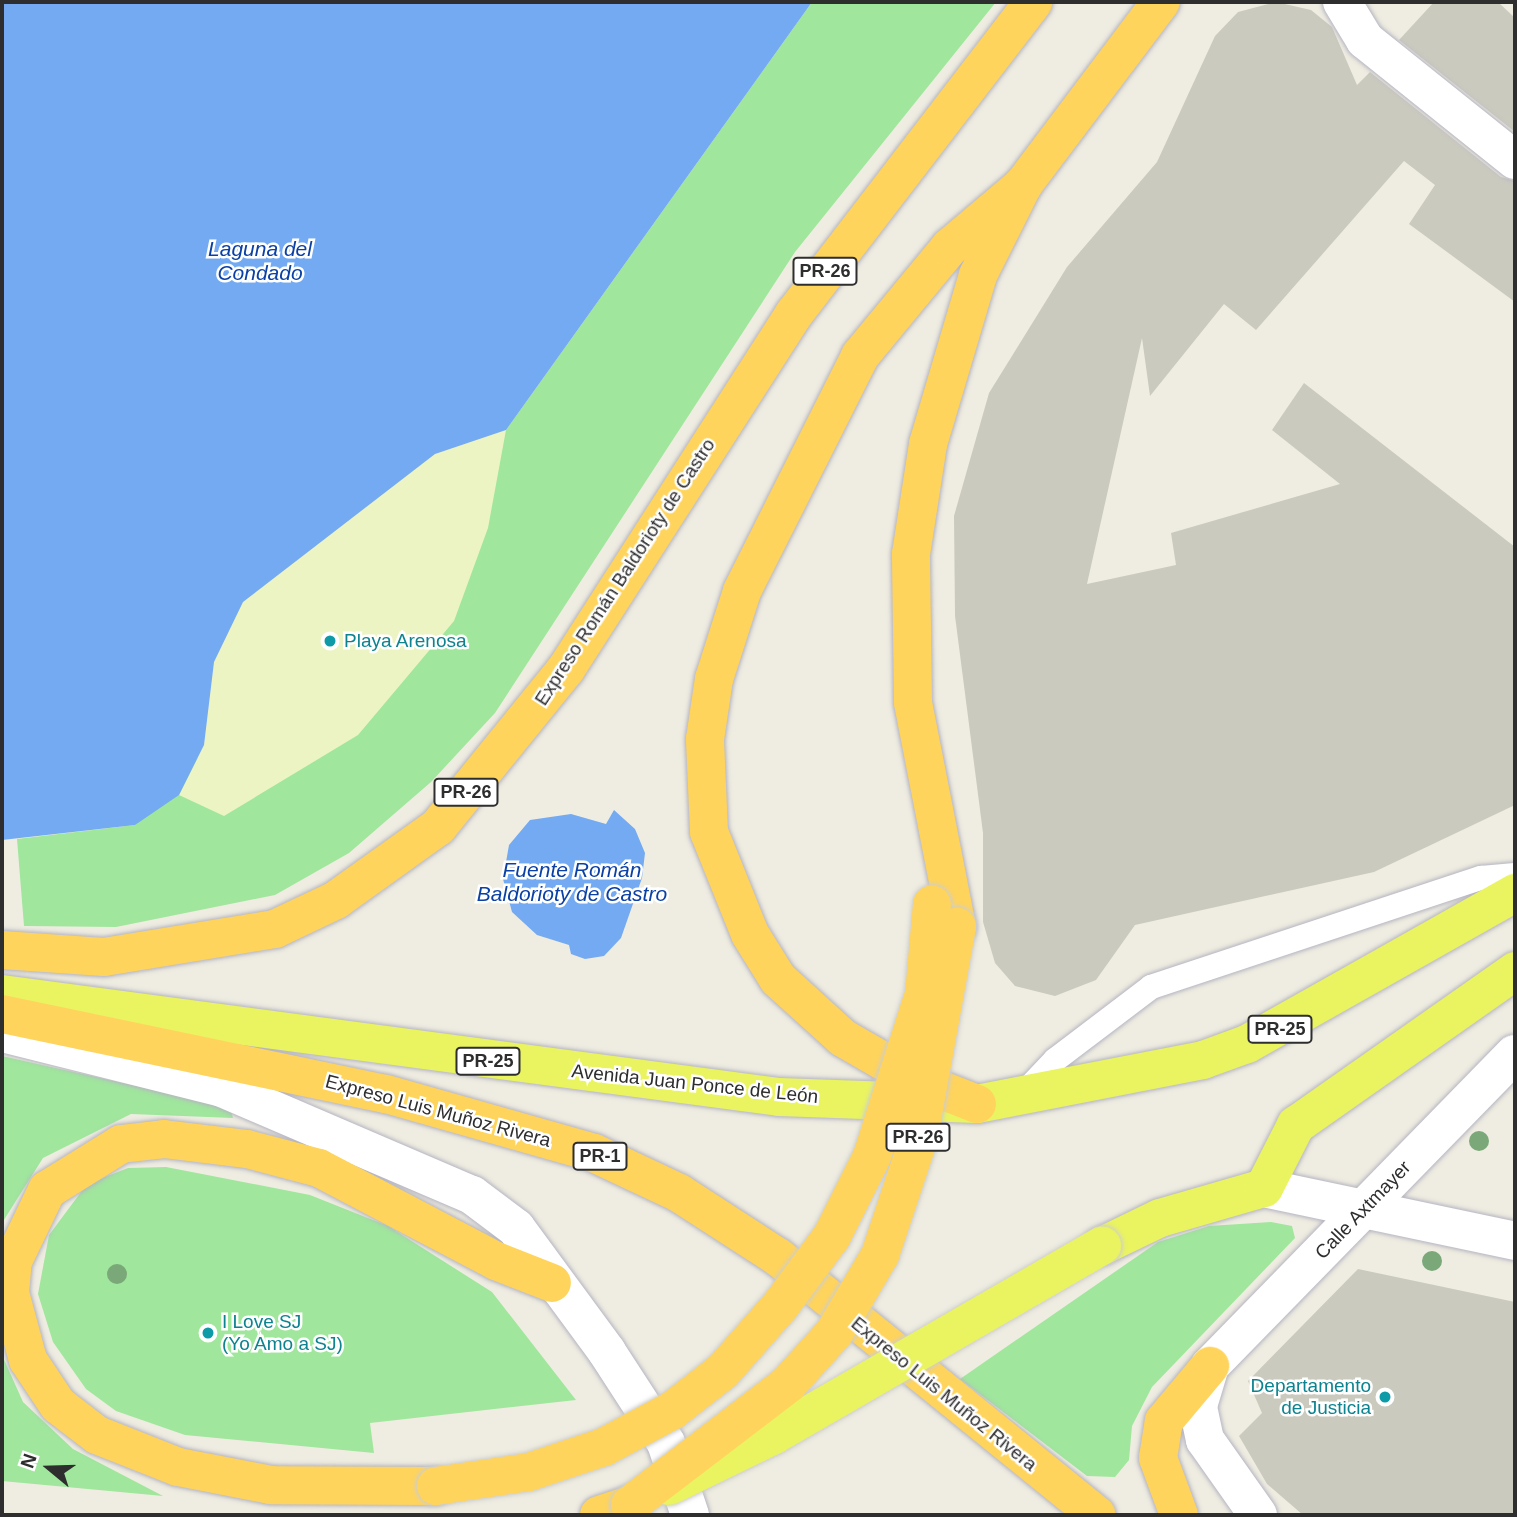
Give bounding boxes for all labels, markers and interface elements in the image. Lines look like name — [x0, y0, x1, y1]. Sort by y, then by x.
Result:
water label: Laguna del Condado — [208, 236, 312, 286]
road number: PR-26 — [792, 256, 858, 286]
street label: Expreso Román Baldorioty de Castro — [530, 434, 720, 710]
place label: Playa Arenosa — [344, 630, 468, 652]
marker: Playa Arenosa — [322, 633, 338, 649]
road number: PR-26 — [433, 778, 499, 806]
water label: Fuente Román Baldorioty de Castro — [477, 857, 667, 907]
road number: PR-25 — [1247, 1014, 1313, 1044]
road number: PR-25 — [455, 1046, 521, 1076]
street label: Avenida Juan Ponce de León — [571, 1060, 819, 1108]
street label: Expreso Luis Muñoz Rivera — [323, 1070, 553, 1152]
road number: PR-26 — [885, 1122, 951, 1152]
road number: PR-1 — [572, 1142, 628, 1170]
street label: Calle Axtmayer — [1310, 1156, 1416, 1264]
place label: I Love SJ (Yo Amo a SJ) — [222, 1311, 344, 1355]
street label: Expreso Luis Muñoz Rivera — [847, 1312, 1041, 1476]
marker: I Love SJ (Yo Amo a SJ) — [200, 1325, 216, 1341]
place label: Departamento de Justicia — [1251, 1375, 1371, 1419]
marker: Departamento de Justicia — [1377, 1389, 1393, 1405]
north arrow — [14, 1433, 84, 1503]
text: N — [17, 1451, 41, 1471]

